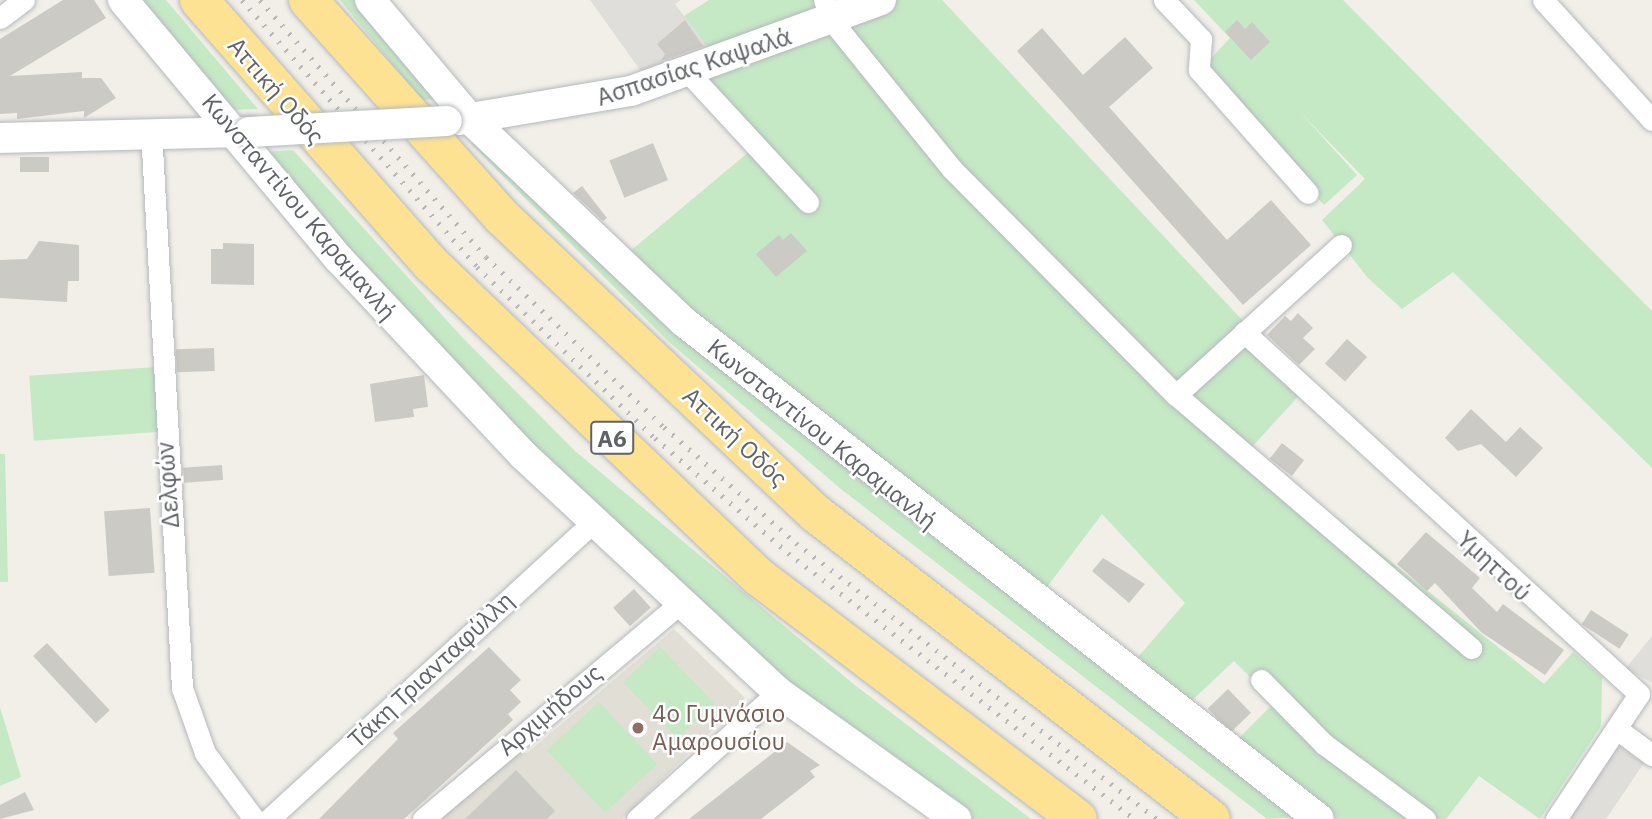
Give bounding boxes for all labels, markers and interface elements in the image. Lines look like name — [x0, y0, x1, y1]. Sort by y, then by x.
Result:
street label: Ασπασίας Καψαλά — [593, 22, 795, 112]
street label: Αττική Οδός — [222, 32, 330, 150]
street label: Κωνσταντίνου Καραμανλή — [196, 88, 402, 326]
street label: Κωνσταντίνου Καραμανλή — [702, 333, 942, 535]
street label: Αττική Οδός — [677, 381, 793, 493]
road number: Α6 — [589, 418, 635, 458]
street label: Δελφών — [151, 441, 185, 529]
street label: Υμηττού — [1451, 525, 1537, 607]
street label: Τάκη Τριανταφύλλη — [342, 586, 520, 754]
street label: Αρχιμήδους — [492, 658, 608, 762]
place label: 4ο Γυμνάσιο Αμαρουσίου — [652, 700, 785, 756]
marker: 4ο Γυμνάσιο Αμαρουσίου — [630, 720, 646, 736]

